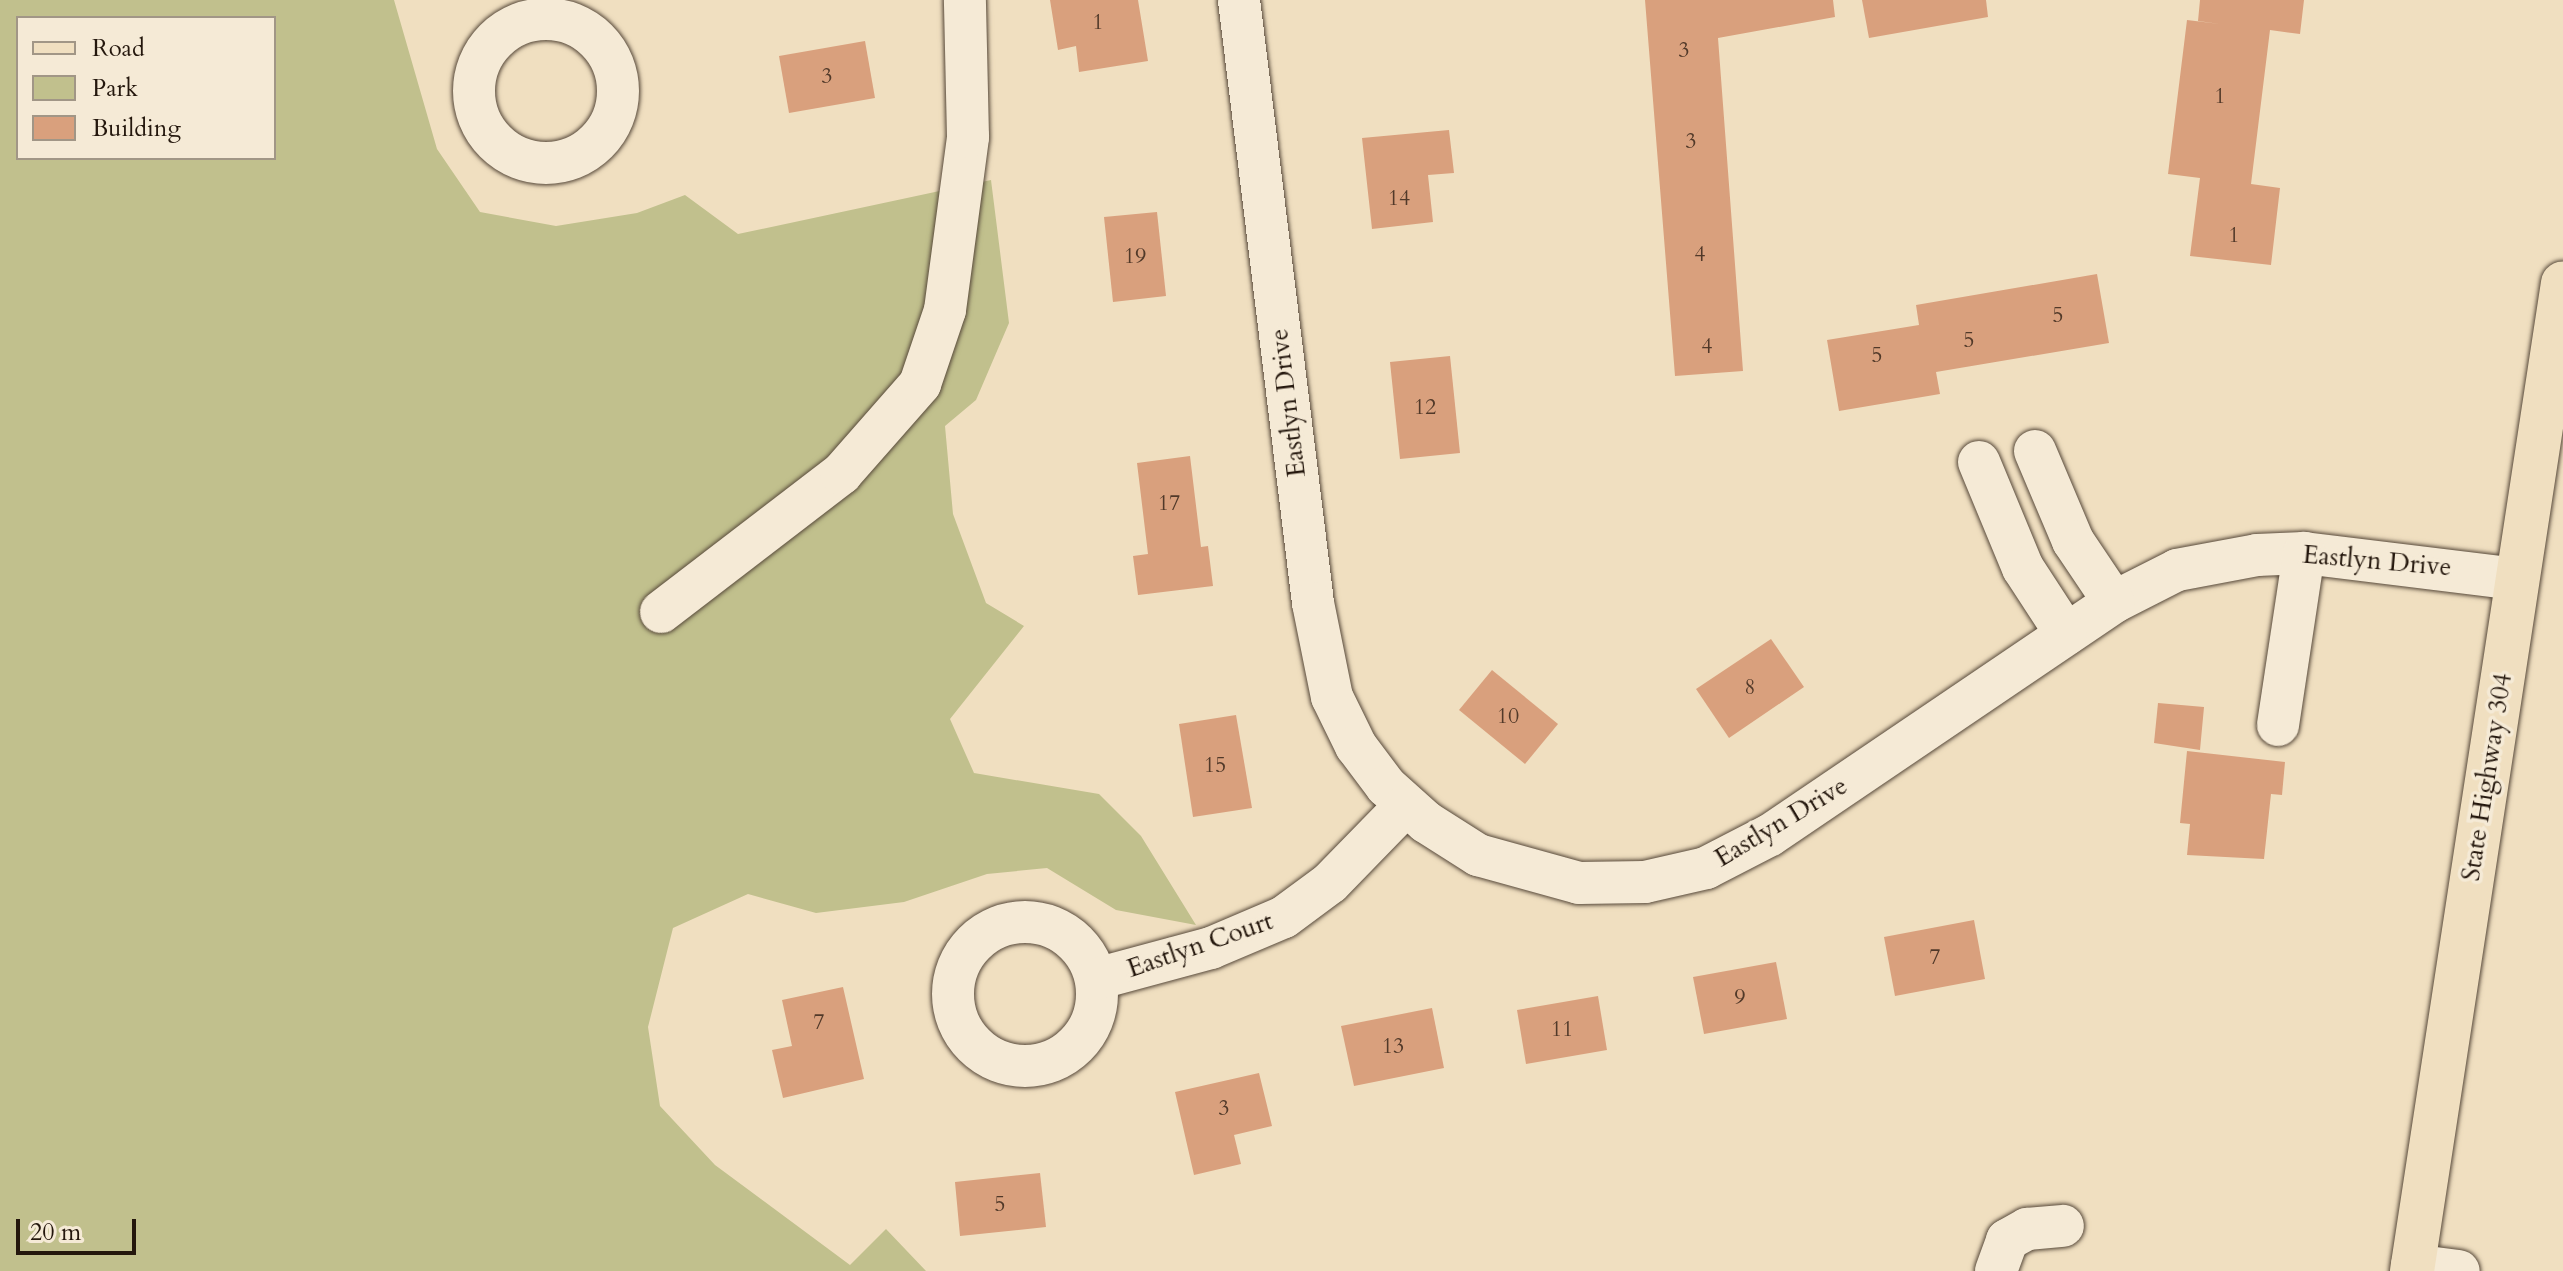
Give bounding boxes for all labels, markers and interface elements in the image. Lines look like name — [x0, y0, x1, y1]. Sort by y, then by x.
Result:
house number: 1 — [1092, 10, 1104, 36]
legend — [16, 16, 276, 160]
text: Road — [92, 32, 145, 65]
house number: 3 — [1678, 38, 1690, 64]
house number: 3 — [821, 64, 833, 90]
text: Park — [92, 72, 138, 105]
house number: 1 — [2214, 84, 2226, 110]
text: Building — [92, 112, 181, 145]
house number: 3 — [1685, 129, 1697, 155]
house number: 14 — [1388, 186, 1410, 212]
house number: 1 — [2228, 223, 2240, 249]
house number: 4 — [1694, 242, 1706, 268]
house number: 19 — [1124, 244, 1146, 270]
house number: 5 — [2052, 303, 2064, 329]
street label: Eastlyn Drive — [1263, 327, 1313, 479]
house number: 5 — [1963, 328, 1975, 354]
house number: 4 — [1701, 334, 1713, 360]
house number: 5 — [1871, 343, 1883, 369]
house number: 12 — [1414, 395, 1436, 421]
house number: 17 — [1158, 491, 1180, 517]
street label: Eastlyn Drive — [2301, 539, 2453, 583]
street label: State Highway 304 — [2455, 671, 2519, 883]
house number: 8 — [1744, 675, 1756, 701]
house number: 10 — [1497, 704, 1519, 730]
house number: 15 — [1204, 753, 1226, 779]
street label: Eastlyn Drive — [1709, 770, 1853, 874]
street label: Eastlyn Court — [1123, 905, 1277, 985]
house number: 7 — [1929, 945, 1941, 971]
house number: 9 — [1734, 985, 1746, 1011]
house number: 7 — [813, 1010, 825, 1036]
house number: 11 — [1551, 1017, 1573, 1043]
house number: 13 — [1382, 1034, 1404, 1060]
house number: 3 — [1218, 1096, 1230, 1122]
house number: 5 — [994, 1192, 1006, 1218]
scale bar — [20, 1203, 140, 1253]
text: 20 m — [30, 1216, 81, 1249]

